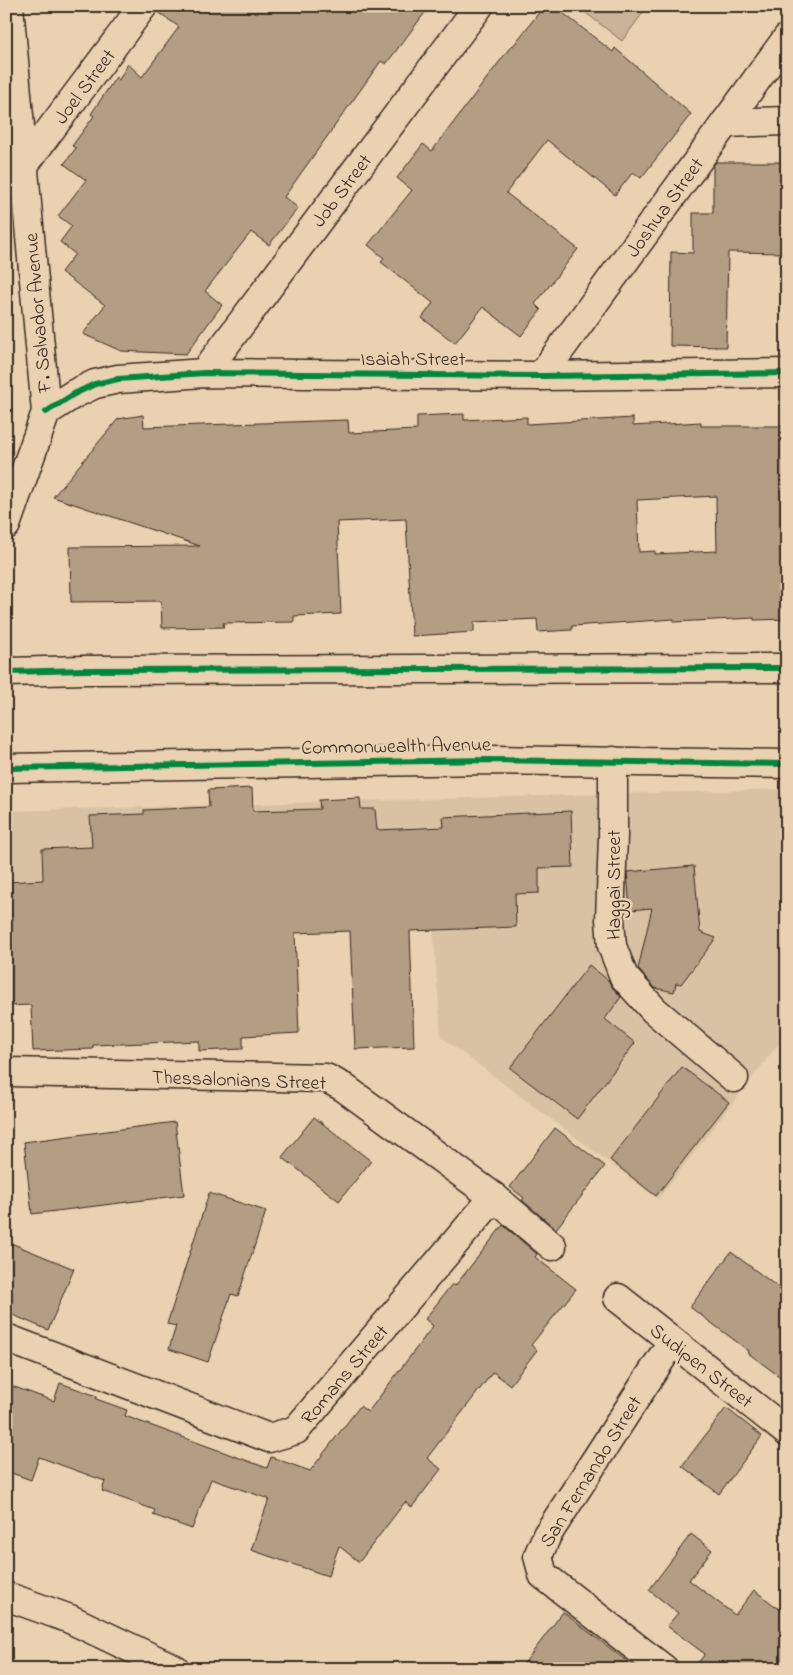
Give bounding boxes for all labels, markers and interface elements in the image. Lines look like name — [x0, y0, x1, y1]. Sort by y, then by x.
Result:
street label: Joel Street — [48, 43, 124, 131]
street label: Job Street — [306, 148, 380, 234]
street label: Joshua Street — [620, 152, 712, 264]
street label: F. Salvador Avenue — [18, 232, 61, 395]
street label: Isaiah Street — [361, 346, 466, 375]
street label: Commonwealth Avenue — [301, 731, 491, 764]
street label: Haggai Street — [601, 830, 631, 940]
street label: Thessalonians Street — [151, 1064, 327, 1099]
street label: Sudipen Street — [643, 1317, 759, 1417]
street label: Romans Street — [295, 1319, 397, 1432]
street label: San Fernando Street — [534, 1391, 651, 1554]

